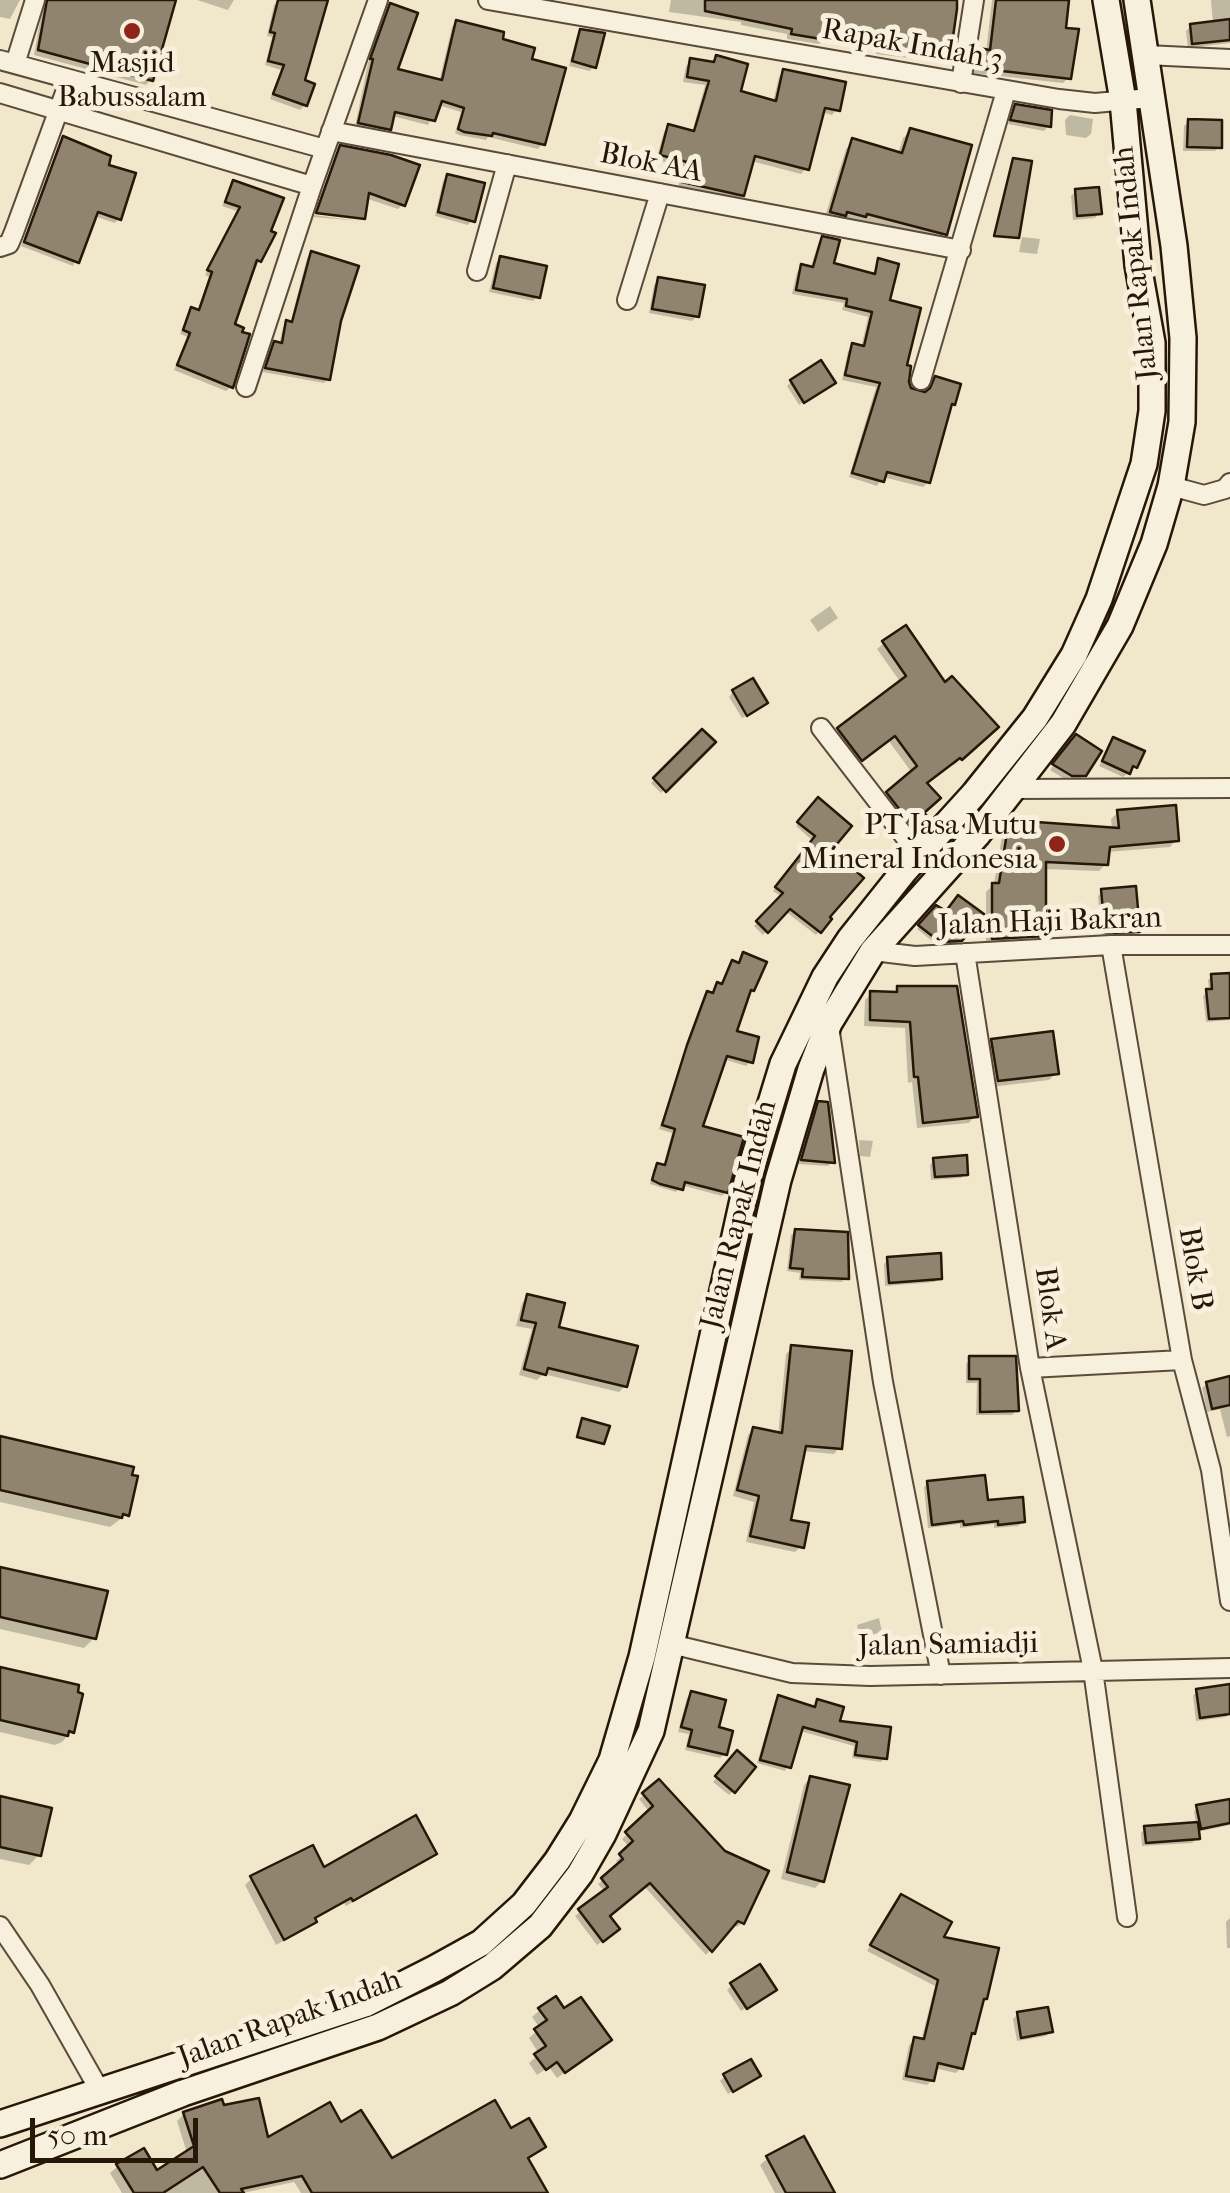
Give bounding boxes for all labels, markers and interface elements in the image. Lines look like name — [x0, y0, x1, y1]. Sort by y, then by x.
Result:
street label: Rapak Indah 3 — [819, 12, 1005, 80]
marker: Masjid Babussalam — [121, 20, 143, 42]
place label: Masjid Babussalam — [58, 47, 206, 118]
street label: Blok AA — [597, 136, 705, 192]
street label: Jalan Rapak Indah — [1107, 144, 1167, 382]
place label: PT Jasa Mutu Mineral Indonesia — [801, 809, 1037, 880]
marker: PT Jasa Mutu Mineral Indonesia — [1046, 833, 1068, 855]
street label: Jalan Haji Bakran — [937, 901, 1163, 945]
street label: Jalan Rapak Indah — [694, 1097, 786, 1333]
street label: Blok B — [1169, 1225, 1219, 1313]
street label: Blok A — [1025, 1265, 1073, 1353]
street label: Jalan Samiadji — [857, 1626, 1039, 1666]
street label: Jalan Rapak Indah — [174, 1963, 406, 2077]
scale bar — [35, 2098, 202, 2160]
text: 50 m — [47, 2118, 108, 2153]

